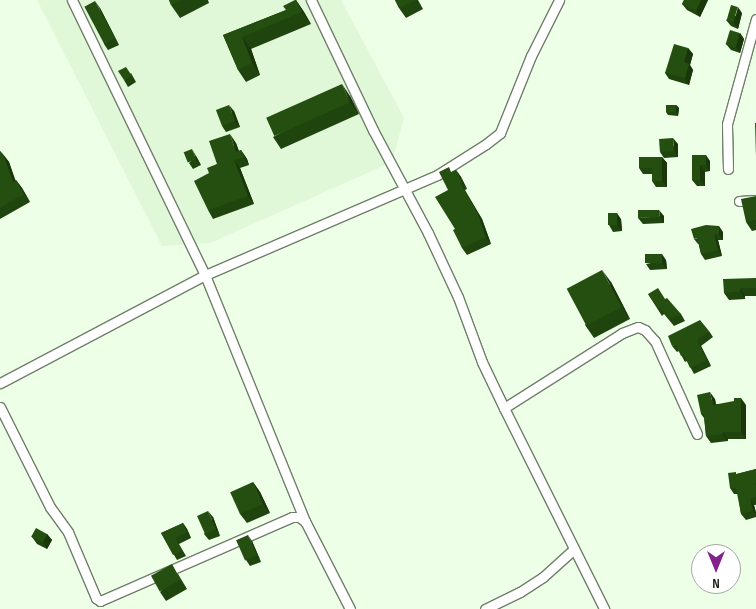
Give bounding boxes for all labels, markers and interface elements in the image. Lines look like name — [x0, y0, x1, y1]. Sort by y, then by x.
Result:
north arrow — [691, 544, 741, 594]
text: N — [712, 575, 720, 592]

